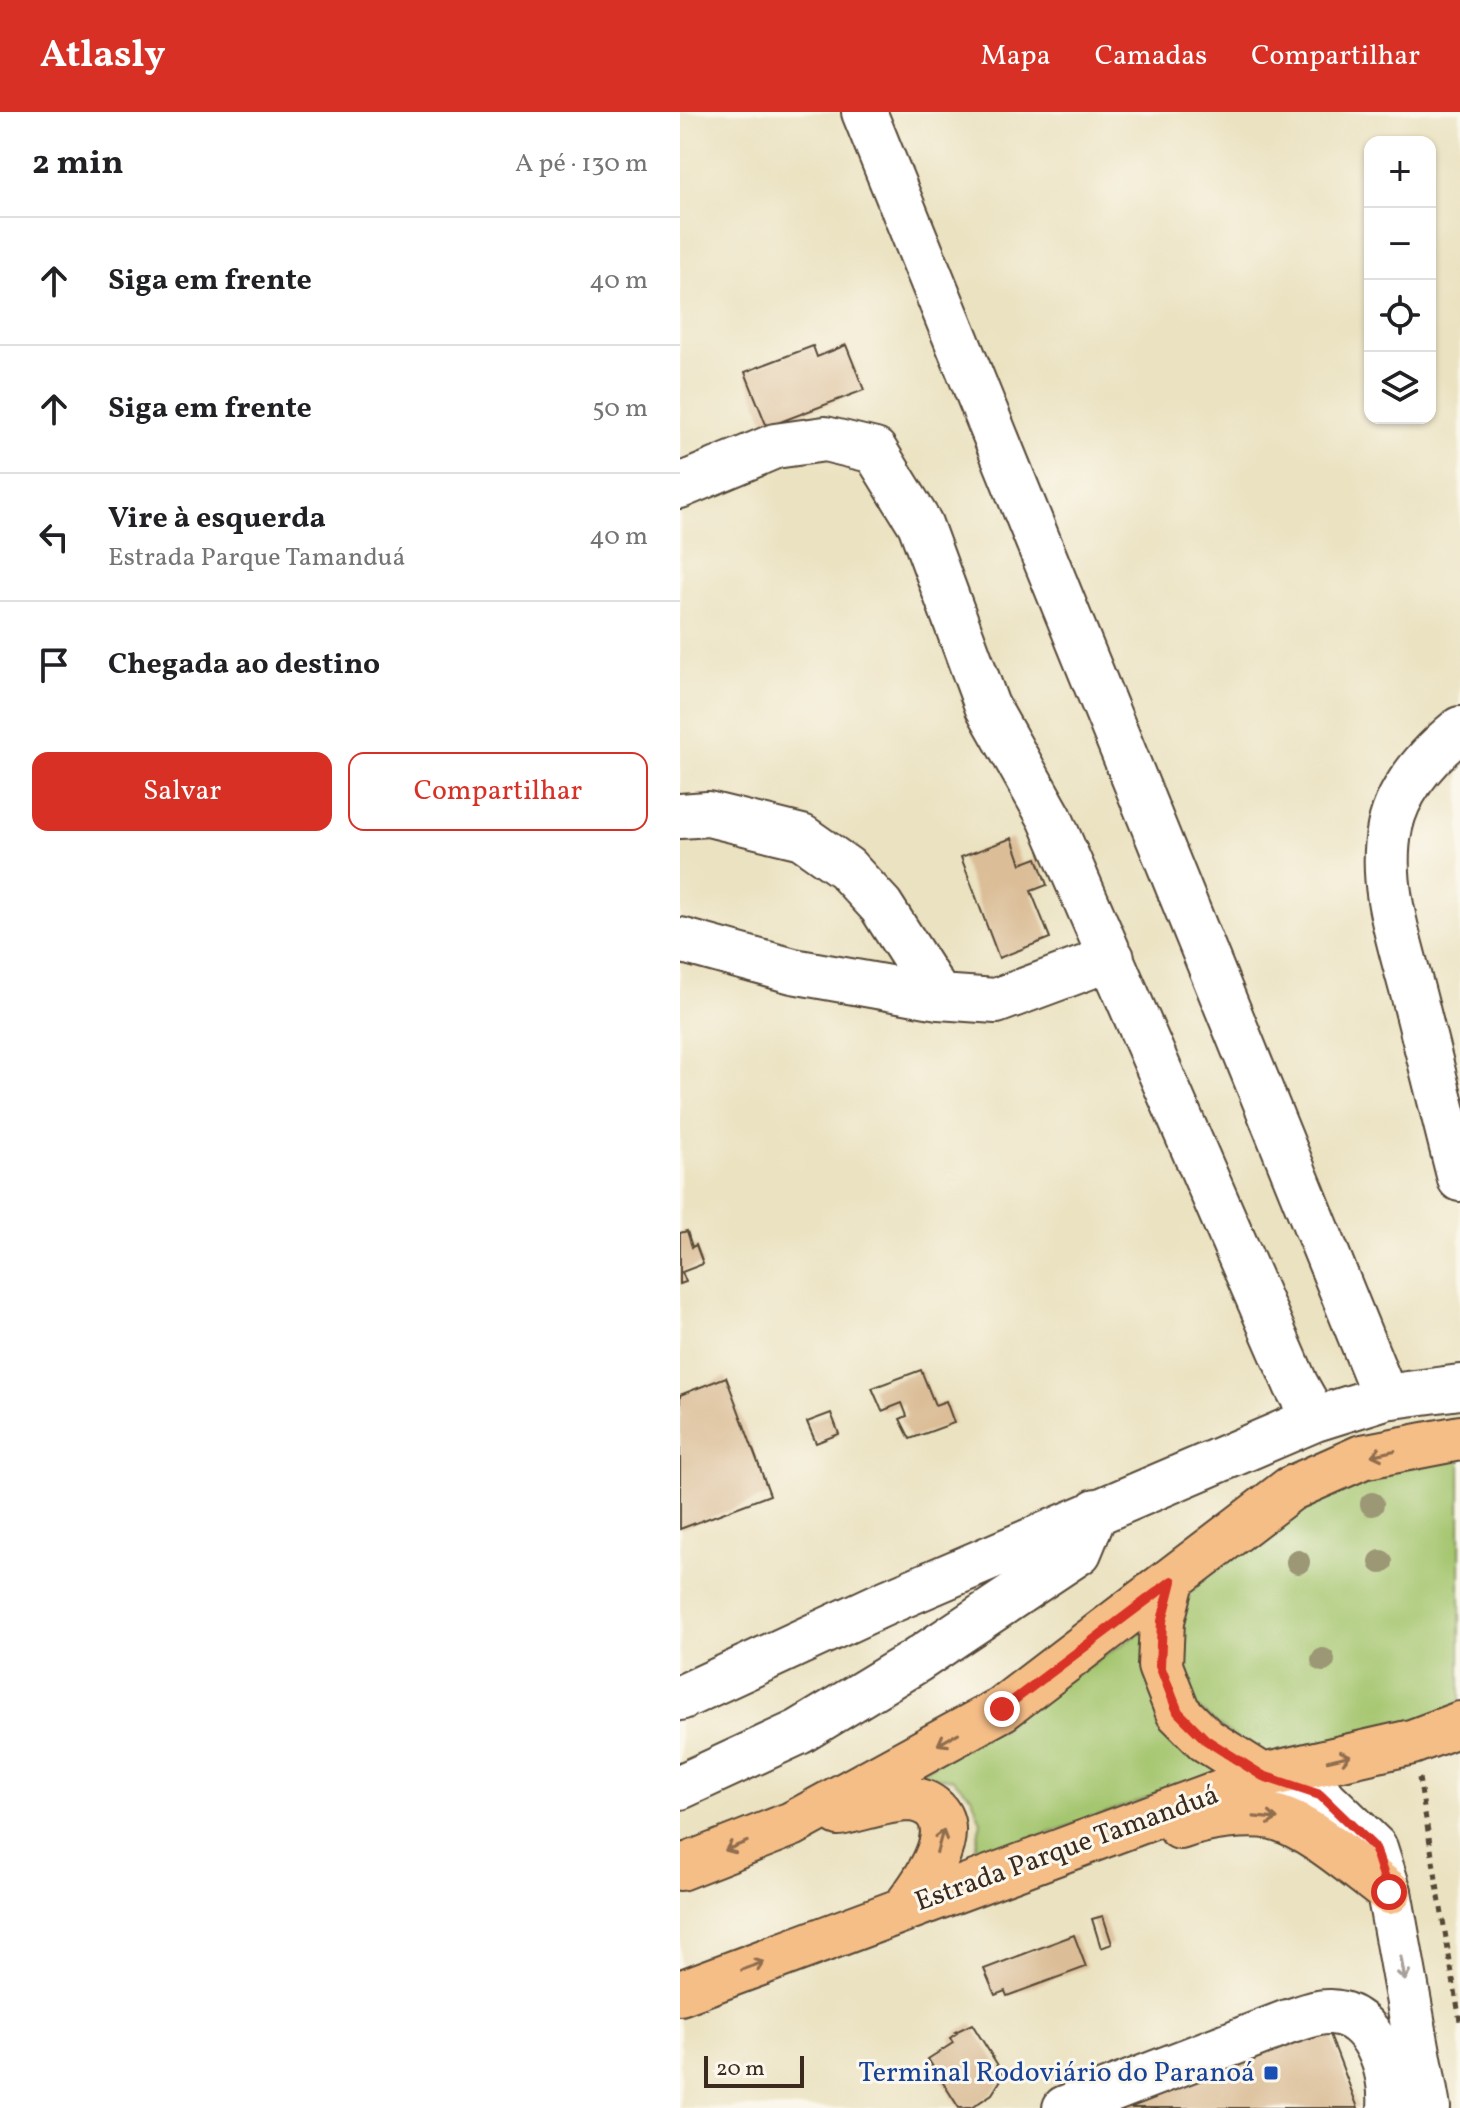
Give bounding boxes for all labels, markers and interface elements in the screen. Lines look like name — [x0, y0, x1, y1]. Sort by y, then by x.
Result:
text: Atlasly — [40, 30, 166, 83]
text: Mapa — [981, 37, 1051, 76]
text: Camadas — [1095, 37, 1207, 76]
text: Compartilhar — [1251, 37, 1420, 76]
map controls — [1364, 136, 1436, 424]
button: + — [1364, 136, 1436, 208]
text: 2 min — [32, 141, 124, 188]
text: A pé · 130 m — [515, 146, 648, 182]
button: − — [1364, 208, 1436, 280]
icon: ahead — [32, 259, 76, 303]
text: Siga em frente — [108, 260, 312, 302]
text: 40 m — [589, 263, 648, 299]
button: locate — [1364, 280, 1436, 352]
button: layers — [1364, 352, 1436, 424]
icon: ahead — [32, 387, 76, 431]
text: Siga em frente — [108, 388, 312, 430]
text: 50 m — [592, 391, 648, 427]
text: Vire à esquerda — [108, 498, 326, 540]
icon: left — [32, 515, 76, 559]
text: 40 m — [589, 519, 648, 555]
text: Estrada Parque Tamanduá — [108, 540, 405, 576]
icon: arrive — [32, 643, 76, 687]
text: Chegada ao destino — [108, 644, 380, 686]
button: Salvar — [32, 752, 332, 831]
button: Compartilhar — [348, 752, 648, 831]
one-way arrow — [1371, 1446, 1397, 1461]
route end — [984, 1691, 1020, 1727]
one-way arrow — [937, 1731, 961, 1747]
one-way arrow — [1326, 1750, 1351, 1765]
street label: Estrada Parque Tamanduá — [910, 1776, 1224, 1922]
one-way arrow — [1252, 1811, 1279, 1826]
one-way arrow — [934, 1829, 949, 1855]
one-way arrow — [724, 1840, 749, 1854]
route start — [1371, 1874, 1407, 1910]
one-way arrow — [1397, 1956, 1412, 1981]
one-way arrow — [740, 1957, 765, 1972]
scale bar — [704, 2052, 804, 2088]
text: 20 m — [716, 2054, 765, 2085]
place label: Terminal Rodoviário do Paranoá — [858, 2054, 1255, 2093]
marker: Terminal Rodoviário do Paranoá — [1262, 2064, 1280, 2082]

